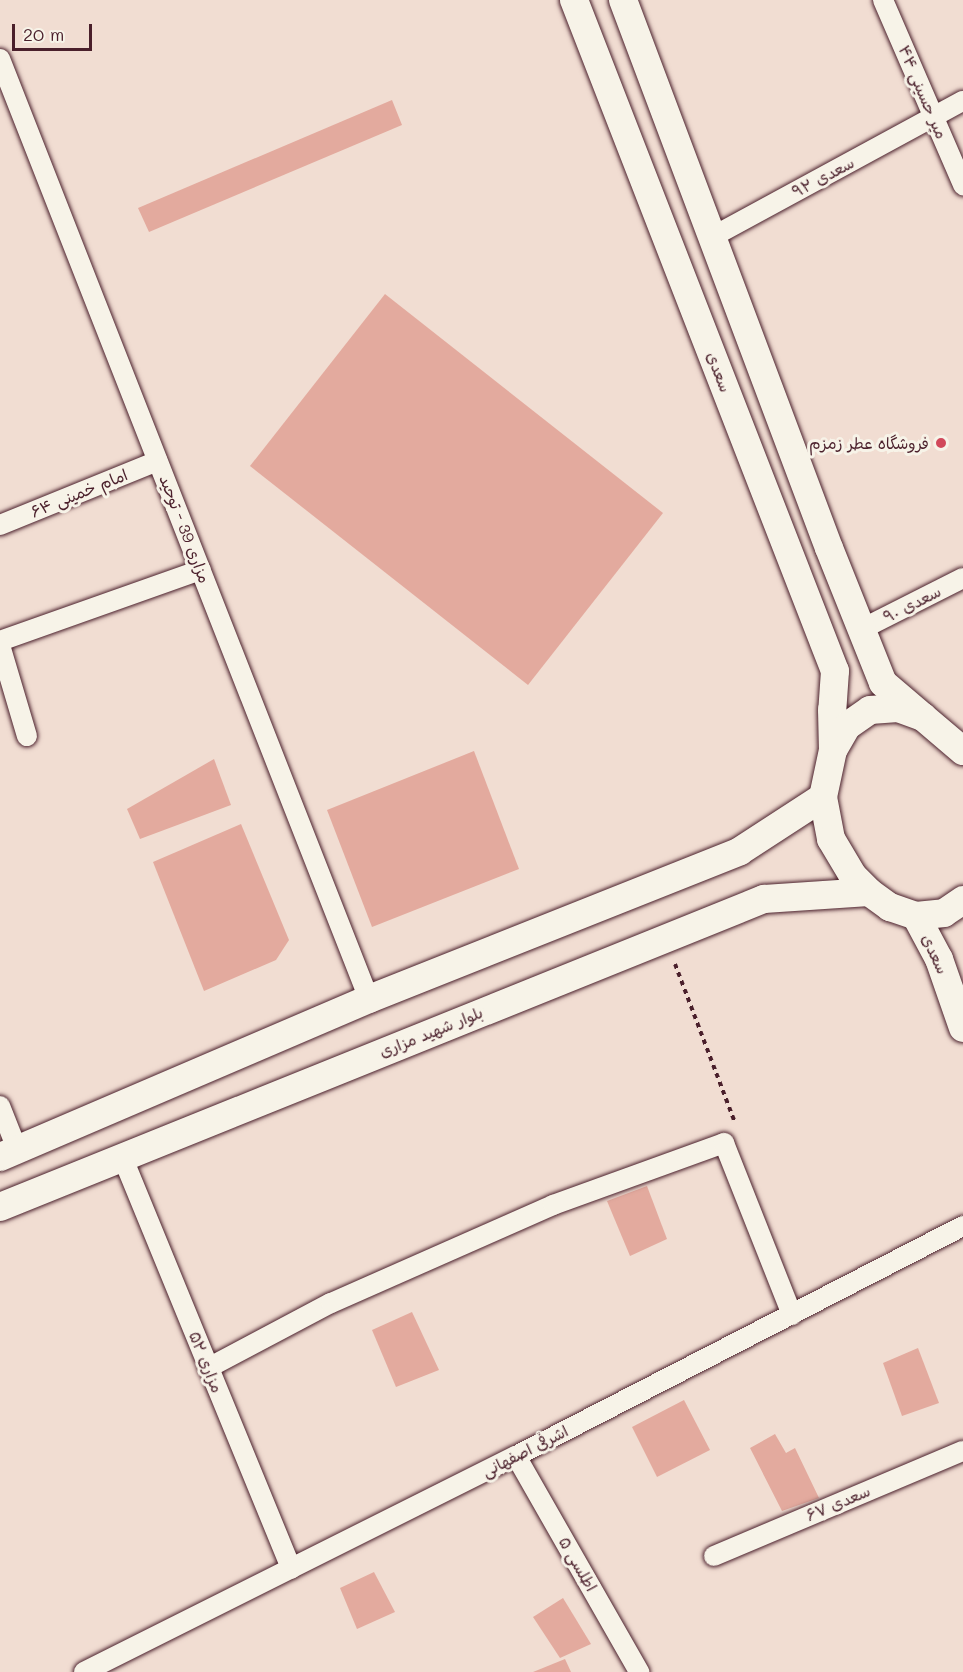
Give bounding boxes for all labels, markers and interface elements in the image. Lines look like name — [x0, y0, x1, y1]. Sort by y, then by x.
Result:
scale bar — [15, 12, 94, 50]
text: 20 m — [23, 22, 64, 46]
street label: میر حسینی ۴۴ — [895, 42, 951, 142]
street label: سعدی ۹۲ — [789, 153, 857, 201]
street label: سعدی — [703, 349, 735, 395]
place label: فروشگاه عطر زمزم — [809, 433, 929, 453]
marker: فروشگاه عطر زمزم — [934, 436, 948, 450]
street label: امام خمینی ۶۴ — [28, 465, 130, 521]
street label: مزاری 39 - توحید — [156, 472, 214, 586]
street label: سعدی ۹۰ — [880, 581, 944, 627]
street label: سعدی — [917, 931, 953, 977]
street label: بلوار شهید مزاری — [376, 1003, 486, 1061]
street label: مزاری ۵۲ — [185, 1328, 227, 1396]
street label: اشرفی اصفهانی — [479, 1421, 571, 1481]
street label: سعدی ۶۷ — [803, 1481, 873, 1525]
street label: اطلسی ۵ — [555, 1533, 601, 1595]

